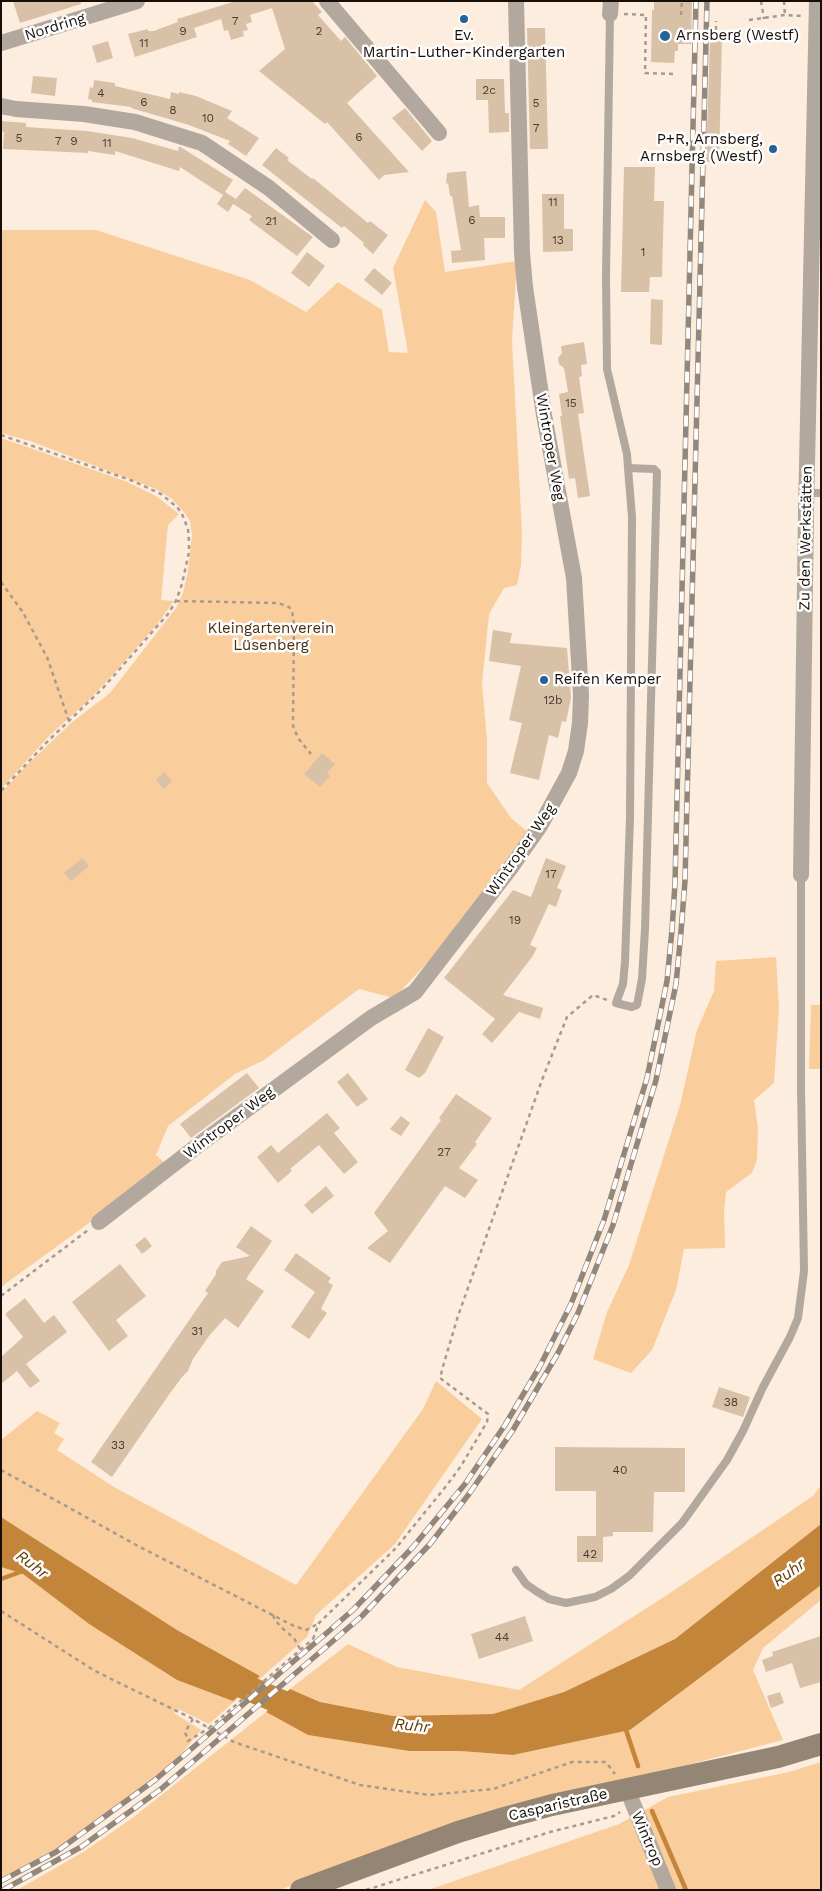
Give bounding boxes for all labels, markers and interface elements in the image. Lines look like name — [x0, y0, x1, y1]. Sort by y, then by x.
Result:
street label: Nordring — [22, 9, 88, 45]
marker: Ev. Martin-Luther-Kindergarten — [458, 13, 470, 25]
house number: 7 — [232, 14, 238, 28]
house number: 9 — [179, 24, 187, 38]
house number: 2 — [316, 24, 322, 38]
place label: Ev. Martin-Luther-Kindergarten — [363, 27, 565, 62]
place label: Arnsberg (Westf) — [676, 27, 799, 45]
marker: Arnsberg (Westf) — [658, 29, 672, 43]
house number: 11 — [139, 36, 149, 50]
house number: 2c — [482, 83, 496, 97]
house number: 4 — [97, 86, 105, 100]
house number: 6 — [140, 95, 148, 109]
house number: 5 — [533, 96, 539, 110]
house number: 8 — [169, 103, 177, 117]
house number: 10 — [202, 111, 214, 125]
house number: 7 — [533, 121, 539, 135]
house number: 6 — [355, 130, 363, 144]
house number: 5 — [16, 131, 22, 145]
place label: P+R, Arnsberg, Arnsberg (Westf) — [640, 131, 763, 166]
house number: 7 — [55, 134, 61, 148]
house number: 9 — [70, 134, 78, 148]
house number: 11 — [102, 136, 112, 150]
marker: P+R, Arnsberg, Arnsberg (Westf) — [767, 143, 779, 155]
house number: 11 — [548, 195, 558, 209]
house number: 6 — [468, 213, 476, 227]
house number: 21 — [265, 214, 277, 228]
house number: 13 — [552, 233, 564, 247]
house number: 1 — [641, 245, 645, 259]
street label: Wintroper Weg — [532, 392, 568, 502]
house number: 15 — [565, 396, 577, 410]
street label: Zu den Werkstätten — [796, 465, 816, 611]
park label: Kleingartenverein Lüsenberg — [208, 620, 334, 655]
place label: Reifen Kemper — [554, 671, 661, 689]
marker: Reifen Kemper — [538, 674, 550, 686]
house number: 12b — [543, 693, 563, 707]
street label: Wintroper Weg — [482, 800, 560, 900]
house number: 17 — [545, 867, 557, 881]
house number: 19 — [509, 913, 521, 927]
street label: Wintroper Weg — [180, 1083, 278, 1163]
house number: 27 — [437, 1145, 451, 1159]
house number: 31 — [191, 1324, 203, 1338]
house number: 38 — [724, 1395, 738, 1409]
house number: 33 — [111, 1438, 125, 1452]
house number: 40 — [613, 1463, 627, 1477]
water label: Ruhr — [12, 1547, 52, 1583]
house number: 42 — [583, 1547, 597, 1561]
water label: Ruhr — [769, 1555, 809, 1591]
house number: 44 — [495, 1630, 509, 1644]
water label: Ruhr — [393, 1715, 431, 1737]
street label: Casparistraße — [507, 1785, 609, 1825]
street label: Wintrop — [627, 1809, 667, 1869]

